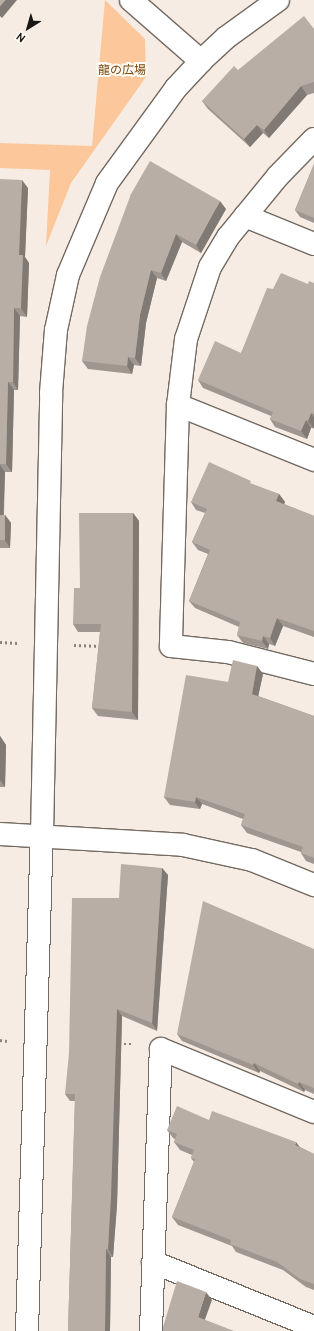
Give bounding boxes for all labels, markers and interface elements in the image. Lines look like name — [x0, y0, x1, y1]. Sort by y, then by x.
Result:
north arrow — [8, 8, 48, 48]
text: N — [13, 30, 28, 46]
park label: 龍の広場 — [98, 63, 146, 77]

